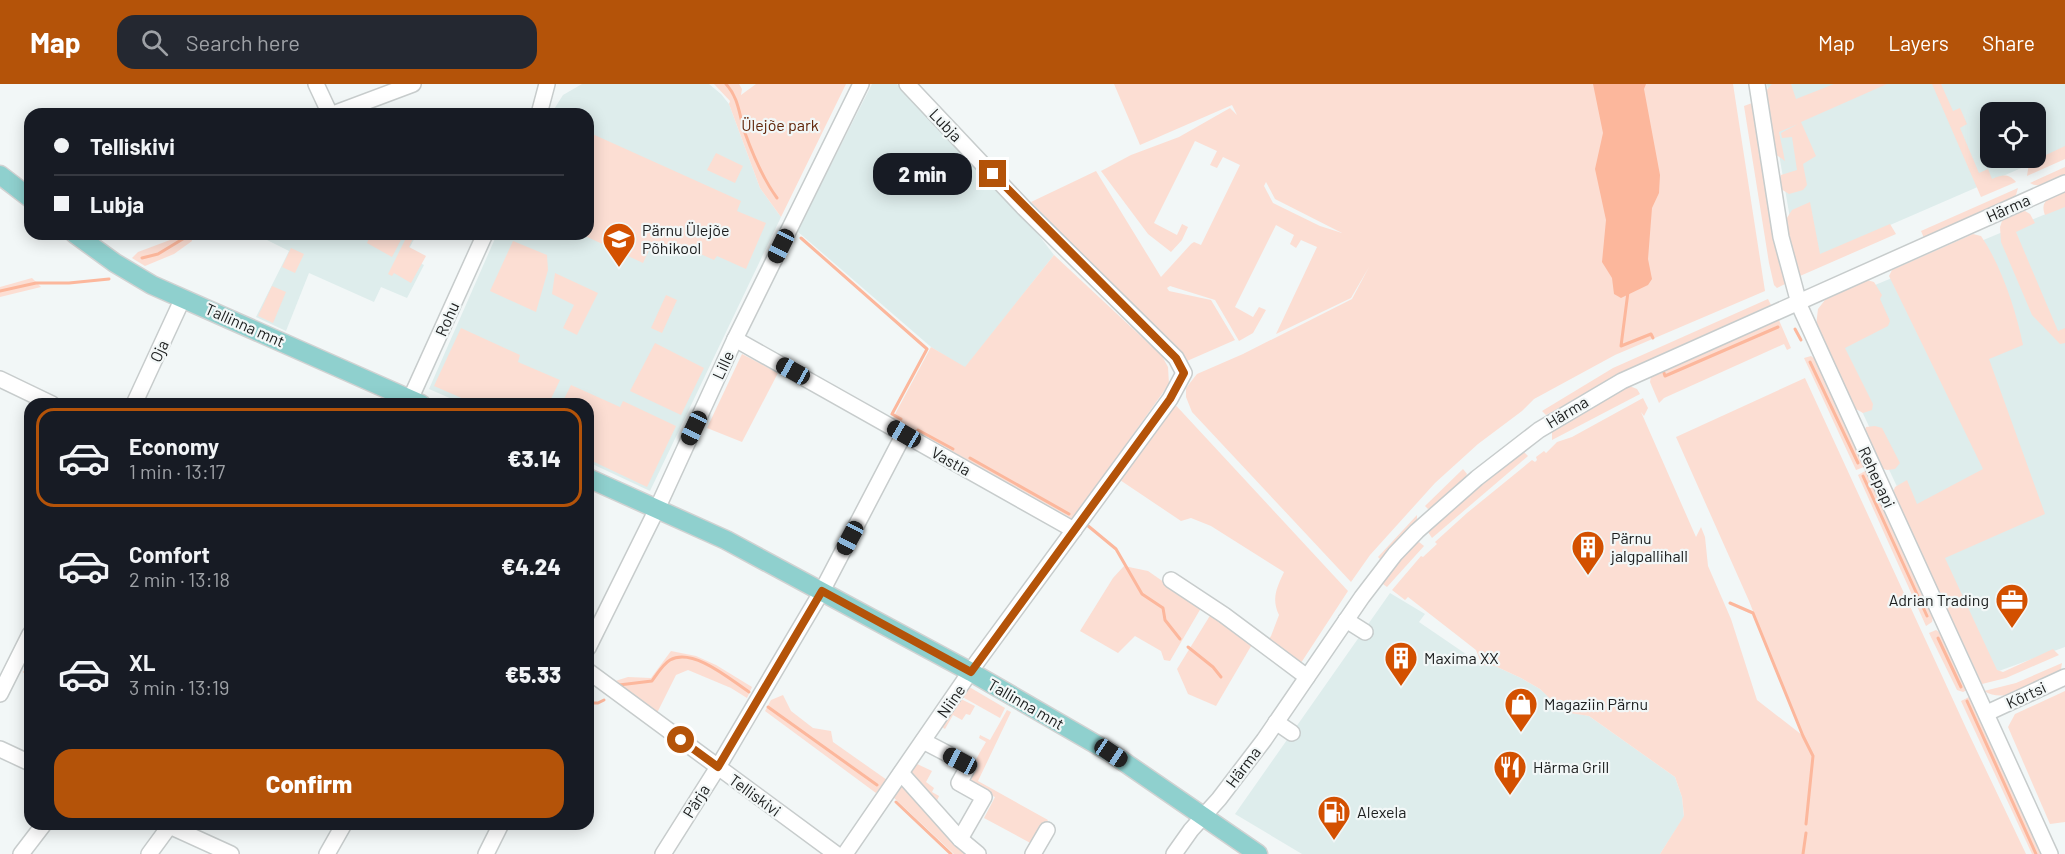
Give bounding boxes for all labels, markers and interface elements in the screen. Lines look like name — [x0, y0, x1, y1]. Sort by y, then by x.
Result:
search box — [117, 15, 537, 69]
text: Map — [30, 25, 81, 59]
icon: search — [138, 26, 171, 59]
text: Search here — [186, 29, 300, 55]
text: Map — [1818, 30, 1855, 55]
text: Layers — [1888, 30, 1949, 55]
text: Share — [1982, 30, 2035, 55]
map controls — [1980, 102, 2046, 168]
button: locate — [1980, 102, 2046, 168]
street label: Lubja — [926, 104, 967, 145]
park label: Ülejõe park — [741, 115, 819, 134]
text: Telliskivi — [90, 133, 175, 159]
callout: 2 min — [873, 153, 972, 195]
route end — [979, 160, 1006, 187]
text: 2 min — [898, 162, 947, 186]
street label: Härma — [1983, 190, 2033, 226]
text: Lubja — [90, 191, 144, 217]
place label: Pärnu Ülejõe Põhikool — [642, 220, 729, 257]
school or university icon: Pärnu Ülejõe Põhikool — [601, 221, 637, 268]
car — [765, 226, 797, 266]
street label: Tallinna mnt — [203, 299, 288, 350]
street label: Rohu — [431, 299, 462, 339]
street label: Oja — [145, 337, 172, 365]
street label: Lille — [708, 348, 737, 382]
car — [773, 354, 813, 388]
street label: Härma — [1542, 392, 1591, 432]
car — [678, 408, 710, 448]
car — [884, 417, 924, 451]
icon: car — [57, 431, 111, 485]
text: Economy — [129, 433, 219, 459]
street label: Vastla — [928, 442, 974, 479]
street label: Rehepapi — [1855, 443, 1900, 510]
text: €3.14 — [508, 445, 561, 471]
text: 1 min · 13:17 — [129, 459, 225, 483]
car — [834, 518, 866, 558]
place label: Pärnu jalgpallihall — [1610, 528, 1688, 565]
building icon: Pärnu jalgpallihall — [1570, 529, 1606, 576]
icon: car — [57, 539, 111, 593]
text: Comfort — [129, 541, 210, 567]
text: €4.24 — [501, 553, 561, 579]
text: 2 min · 13:18 — [129, 567, 230, 591]
office icon: Adrian Trading — [1994, 582, 2030, 629]
place label: Adrian Trading — [1889, 590, 1989, 609]
building icon: Maxima XX — [1383, 640, 1419, 687]
icon: car — [57, 647, 111, 701]
place label: Maxima XX — [1424, 648, 1499, 667]
text: XL — [129, 649, 155, 675]
text: €5.33 — [505, 661, 561, 687]
street label: Tallinna mnt — [985, 674, 1068, 733]
text: 3 min · 13:19 — [129, 675, 229, 699]
street label: Kõrtsi — [2003, 677, 2049, 712]
street label: Niine — [932, 681, 969, 721]
shop icon: Magaziin Pärnu — [1503, 686, 1539, 733]
place label: Magaziin Pärnu — [1544, 694, 1648, 713]
route start — [667, 726, 694, 753]
car — [1091, 735, 1131, 771]
street label: Härma — [1221, 743, 1264, 791]
car — [940, 745, 980, 777]
button: Confirm — [54, 749, 564, 818]
restaurant icon: Härma Grill — [1492, 749, 1528, 796]
place label: Härma Grill — [1533, 757, 1609, 776]
street label: Telliskivi — [726, 769, 785, 820]
street label: Pärja — [678, 781, 713, 821]
fuel station icon: Alexela — [1316, 794, 1352, 841]
place label: Alexela — [1357, 802, 1406, 821]

